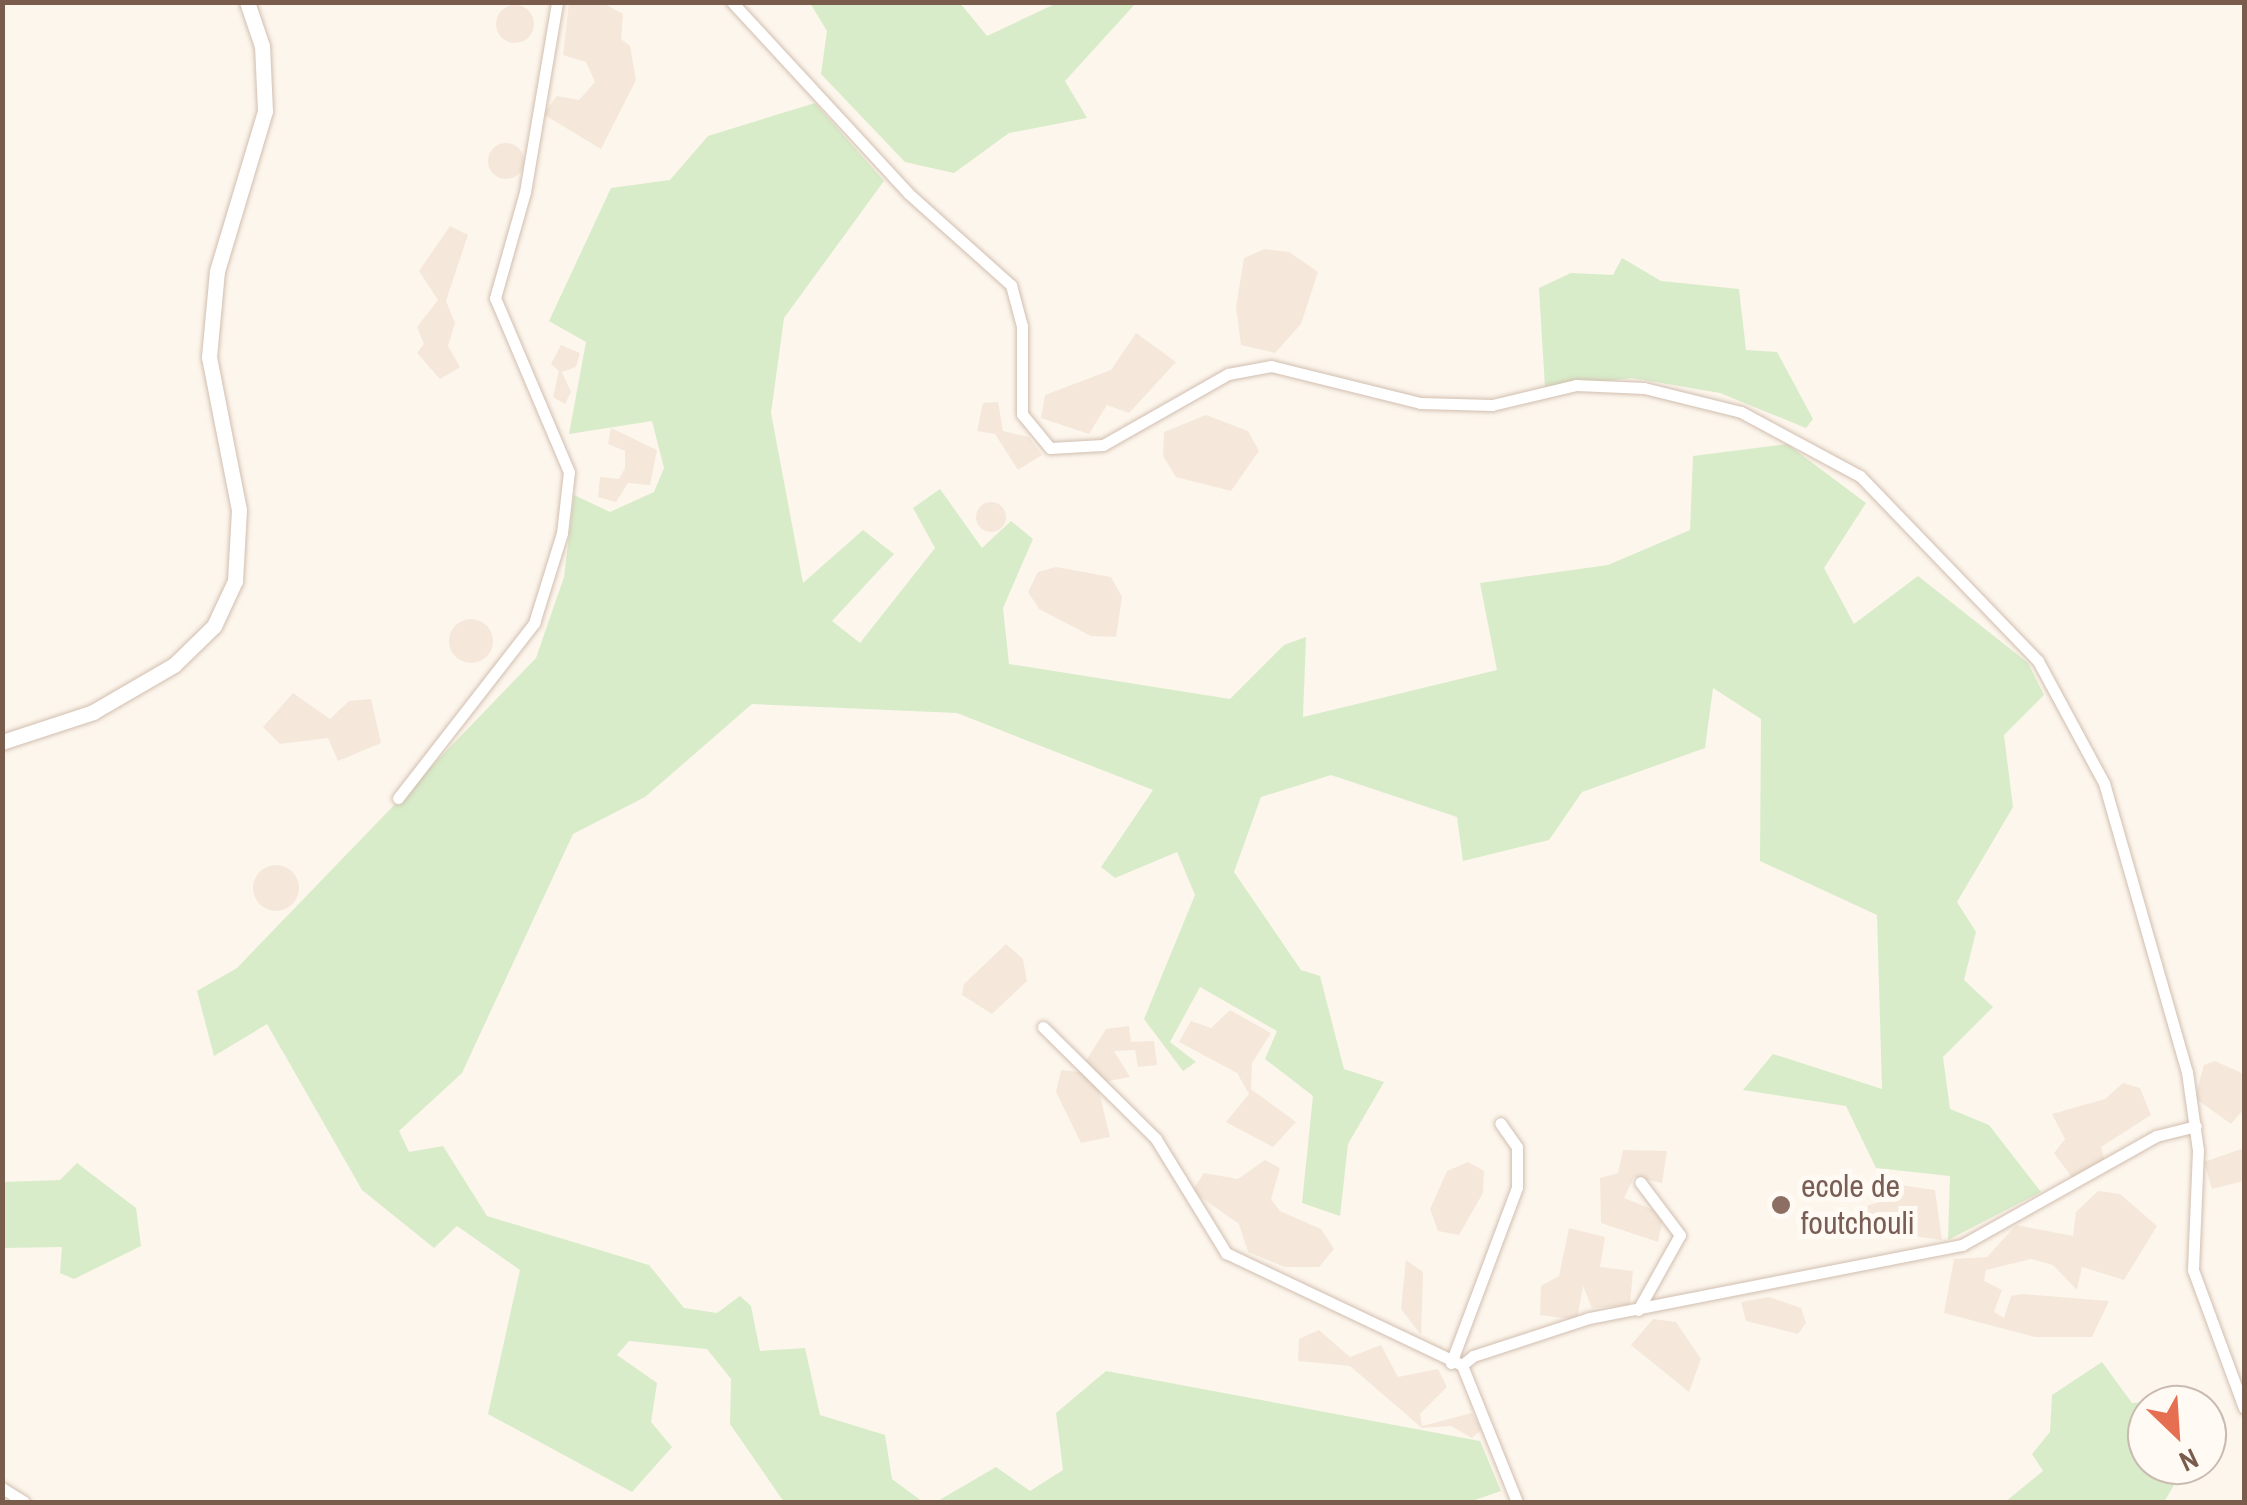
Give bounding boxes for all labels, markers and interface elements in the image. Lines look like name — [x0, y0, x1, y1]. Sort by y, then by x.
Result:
place label: ecole de foutchouli — [1801, 1168, 1915, 1243]
marker: ecole de foutchouli — [1770, 1194, 1792, 1216]
north arrow — [2127, 1385, 2227, 1485]
text: N — [2173, 1440, 2204, 1481]

